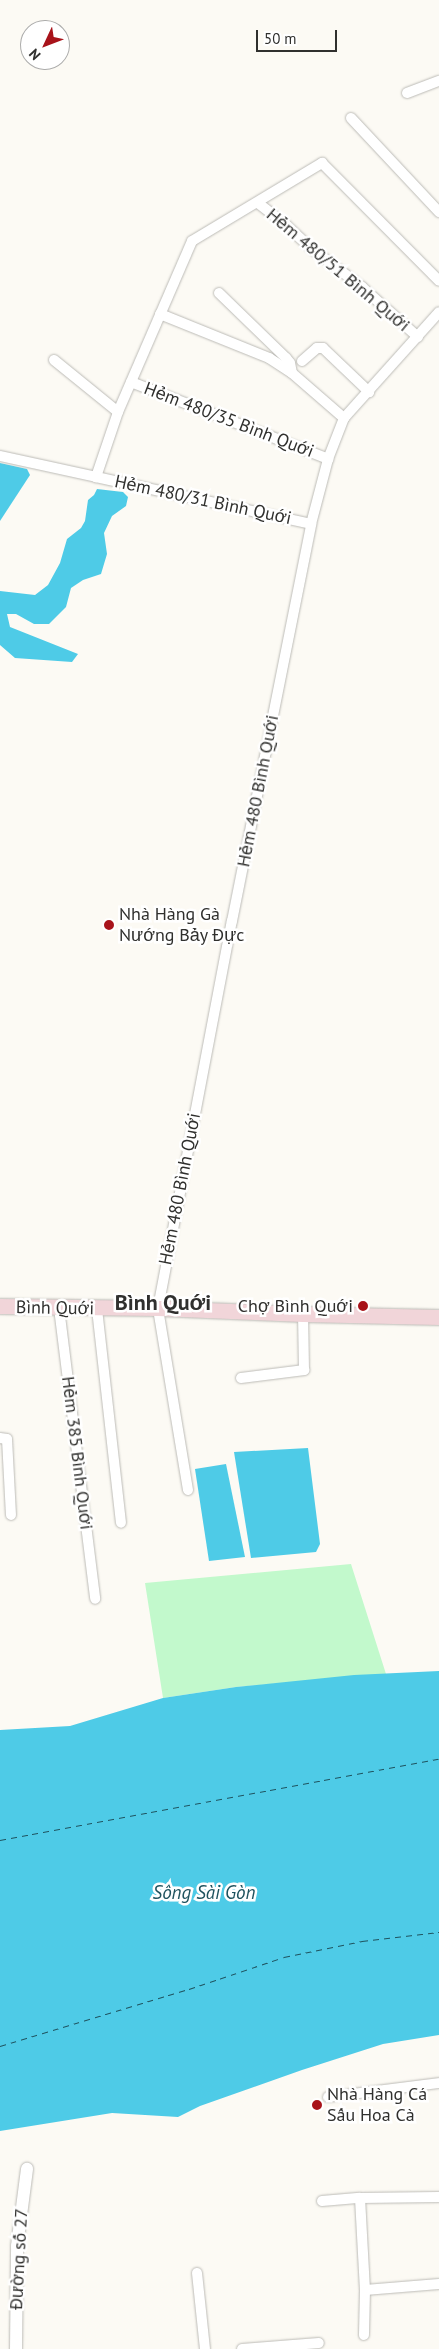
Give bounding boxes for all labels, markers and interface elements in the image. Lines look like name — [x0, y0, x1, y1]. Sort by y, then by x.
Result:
north arrow — [20, 20, 70, 70]
scale bar — [259, 20, 340, 52]
text: 50 m — [264, 29, 297, 48]
text: N — [25, 45, 44, 64]
street label: Hẻm 480/51 Bình Quới — [262, 204, 414, 336]
street label: Hẻm 480/35 Bình Quới — [141, 378, 317, 462]
street label: Hẻm 480/31 Bình Quới — [113, 471, 293, 529]
street label: Hẻm 480 Bình Quới — [233, 713, 283, 869]
place label: Nhà Hàng Gà Nướng Bảy Đực — [119, 904, 245, 946]
marker: Nhà Hàng Gà Nướng Bảy Đực — [103, 919, 115, 931]
street label: Hẻm 480 Bình Quới — [155, 1111, 205, 1267]
district label: Bình Quới — [115, 1290, 211, 1316]
place label: Chợ Bình Quới — [238, 1295, 353, 1317]
street label: Bình Quới — [16, 1297, 94, 1319]
marker: Chợ Bình Quới — [357, 1300, 369, 1312]
street label: Hẻm 385 Bình Quới — [57, 1375, 97, 1531]
water label: Sông Sài Gòn — [153, 1882, 255, 1904]
place label: Nhà Hàng Cá Sấu Hoa Cà — [327, 2084, 427, 2126]
marker: Nhà Hàng Cá Sấu Hoa Cà — [311, 2099, 323, 2111]
street label: Đường số 27 — [6, 2208, 32, 2310]

